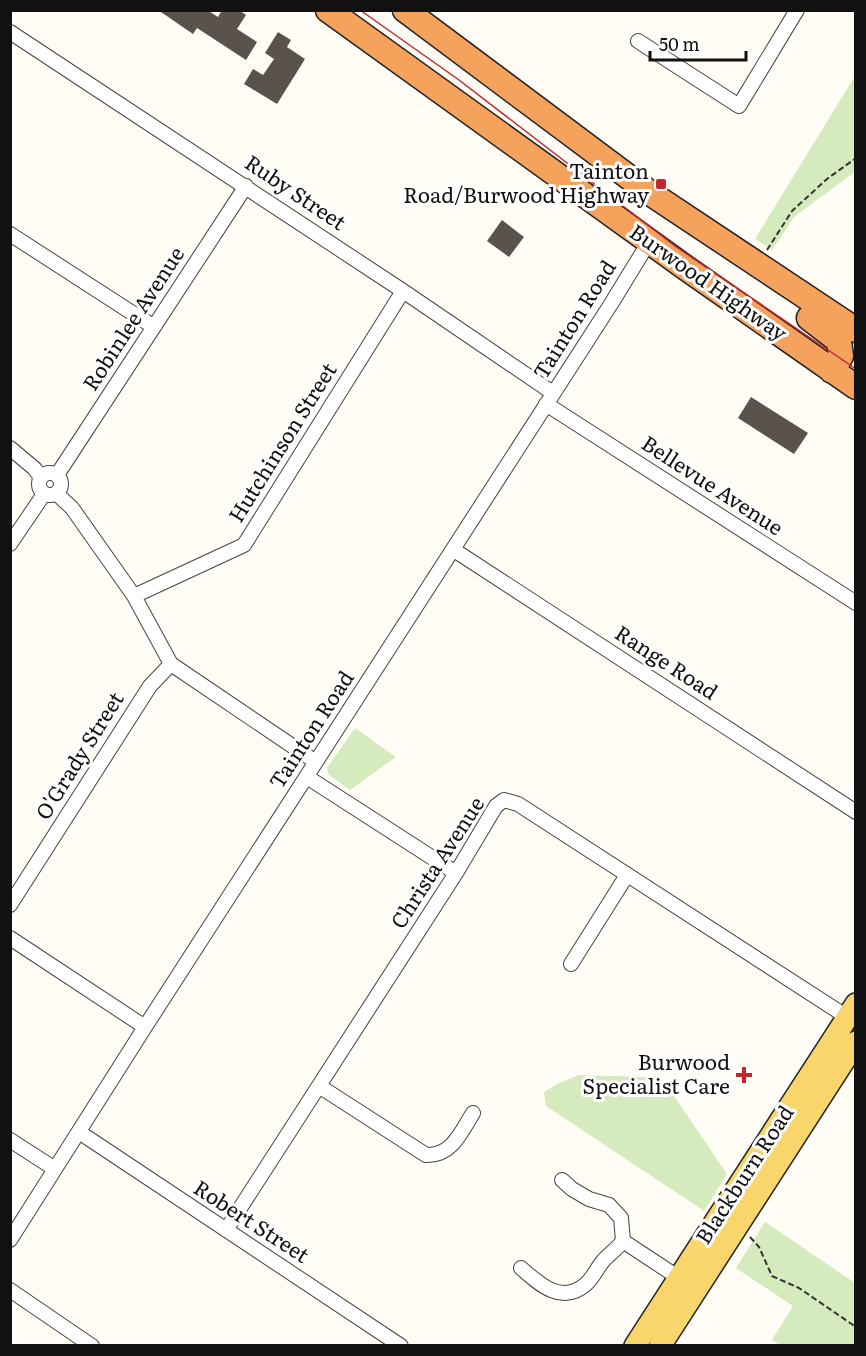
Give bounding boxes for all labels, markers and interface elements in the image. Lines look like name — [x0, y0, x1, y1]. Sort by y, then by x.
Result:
scale bar — [650, 24, 746, 62]
text: 50 m — [659, 30, 700, 57]
street label: Ruby Street — [240, 146, 354, 236]
place label: Tainton Road/Burwood Highway — [403, 154, 650, 209]
marker: Tainton Road/Burwood Highway — [654, 177, 668, 191]
street label: Burwood Highway — [624, 215, 795, 347]
street label: Robinlee Avenue — [74, 239, 190, 396]
street label: Tainton Road — [524, 253, 622, 384]
street label: Hutchinson Street — [219, 355, 343, 527]
street label: Bellevue Avenue — [636, 426, 790, 541]
street label: Range Road — [610, 616, 725, 706]
street label: Tainton Road — [260, 663, 360, 794]
street label: O'Grady Street — [26, 684, 130, 825]
street label: Christa Avenue — [382, 789, 490, 934]
place label: Burwood Specialist Care — [583, 1045, 730, 1100]
marker: Burwood Specialist Care — [735, 1066, 753, 1084]
street label: Blackburn Road — [686, 1098, 800, 1249]
street label: Robert Street — [188, 1171, 317, 1269]

